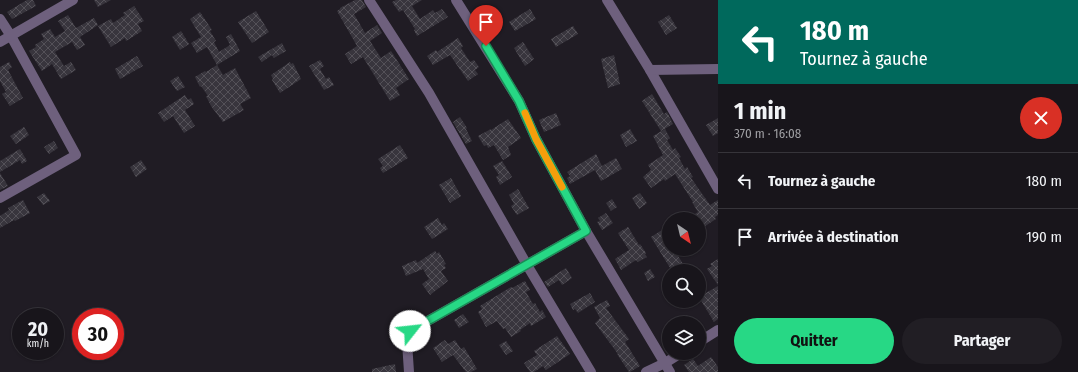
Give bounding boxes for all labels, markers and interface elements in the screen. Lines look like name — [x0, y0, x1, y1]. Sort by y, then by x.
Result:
pin — [469, 5, 503, 46]
icon: arrive — [475, 11, 497, 33]
text: 180 m — [800, 14, 869, 47]
icon: left — [734, 16, 786, 68]
text: Tournez à gauche — [800, 48, 928, 70]
text: 1 min — [734, 97, 786, 125]
button: close — [1020, 97, 1062, 139]
text: 370 m · 16:08 — [734, 126, 801, 141]
icon: left — [734, 170, 756, 192]
text: Tournez à gauche — [768, 172, 875, 190]
text: 180 m — [1026, 172, 1062, 190]
north arrow — [662, 212, 706, 256]
map controls — [662, 212, 706, 360]
icon: arrive — [734, 226, 756, 248]
text: Arrivée à destination — [768, 228, 899, 246]
text: 190 m — [1026, 228, 1062, 246]
button: search — [662, 264, 706, 308]
speed limit sign: 30 — [72, 308, 124, 360]
position arrow — [389, 310, 431, 352]
button: layers — [662, 316, 706, 360]
text: 20 — [28, 317, 48, 341]
button: Quitter — [734, 318, 894, 364]
button: Partager — [902, 318, 1062, 364]
text: km/h — [27, 338, 49, 350]

